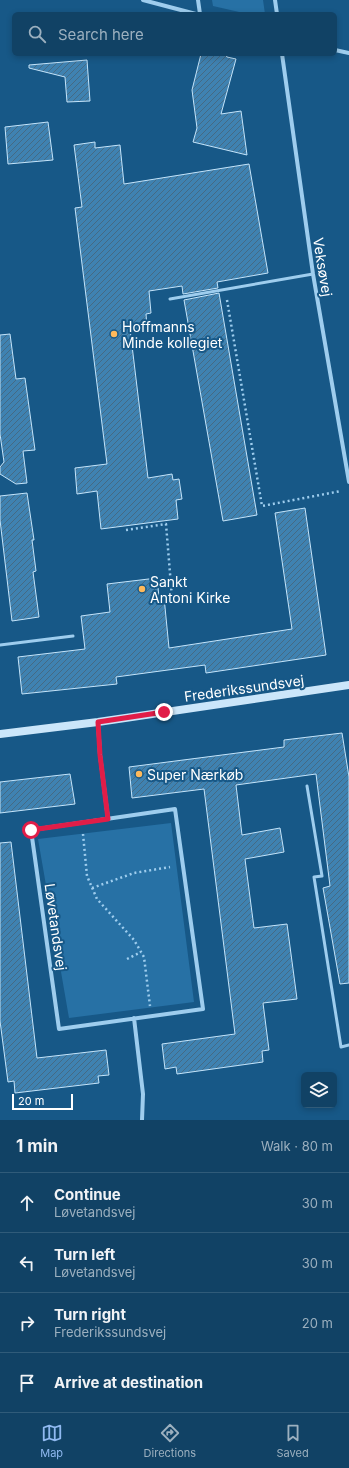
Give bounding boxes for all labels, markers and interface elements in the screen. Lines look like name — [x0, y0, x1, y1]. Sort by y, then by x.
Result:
search box — [12, 12, 337, 56]
icon: search — [26, 23, 48, 45]
text: Search here — [58, 25, 144, 44]
street label: Veksøvej — [310, 236, 336, 298]
place label: Hoffmanns Minde kollegiet — [122, 318, 223, 351]
marker: Hoffmanns Minde kollegiet — [109, 329, 119, 339]
place label: Sankt Antoni Kirke — [150, 573, 230, 606]
marker: Sankt Antoni Kirke — [137, 584, 147, 594]
street label: Frederikssundsvej — [183, 671, 305, 705]
route end — [155, 703, 173, 721]
place label: Super Nærkøb — [147, 766, 243, 783]
marker: Super Nærkøb — [134, 769, 144, 779]
route start — [22, 821, 40, 839]
street label: Løvetandsvej — [41, 882, 71, 972]
map controls — [301, 1072, 337, 1108]
button: layers — [301, 1072, 337, 1108]
scale bar — [12, 1092, 73, 1111]
text: 20 m — [18, 1094, 44, 1108]
text: 1 min — [16, 1136, 58, 1156]
text: Walk · 80 m — [261, 1138, 333, 1154]
text: Continue — [54, 1185, 121, 1204]
icon: ahead — [16, 1192, 38, 1214]
text: 30 m — [302, 1195, 333, 1211]
text: Løvetandsvej — [54, 1204, 135, 1220]
text: Turn left — [54, 1245, 115, 1264]
icon: left — [16, 1252, 38, 1274]
text: 30 m — [302, 1255, 333, 1271]
text: Løvetandsvej — [54, 1264, 135, 1280]
text: Turn right — [54, 1305, 126, 1324]
icon: right — [16, 1312, 38, 1334]
text: 20 m — [302, 1315, 333, 1331]
text: Frederikssundsvej — [54, 1324, 166, 1340]
icon: arrive — [16, 1372, 38, 1394]
text: Arrive at destination — [54, 1373, 203, 1392]
tab: Map — [40, 1422, 63, 1460]
tab: Directions — [144, 1422, 196, 1460]
tab: Saved — [277, 1422, 309, 1460]

